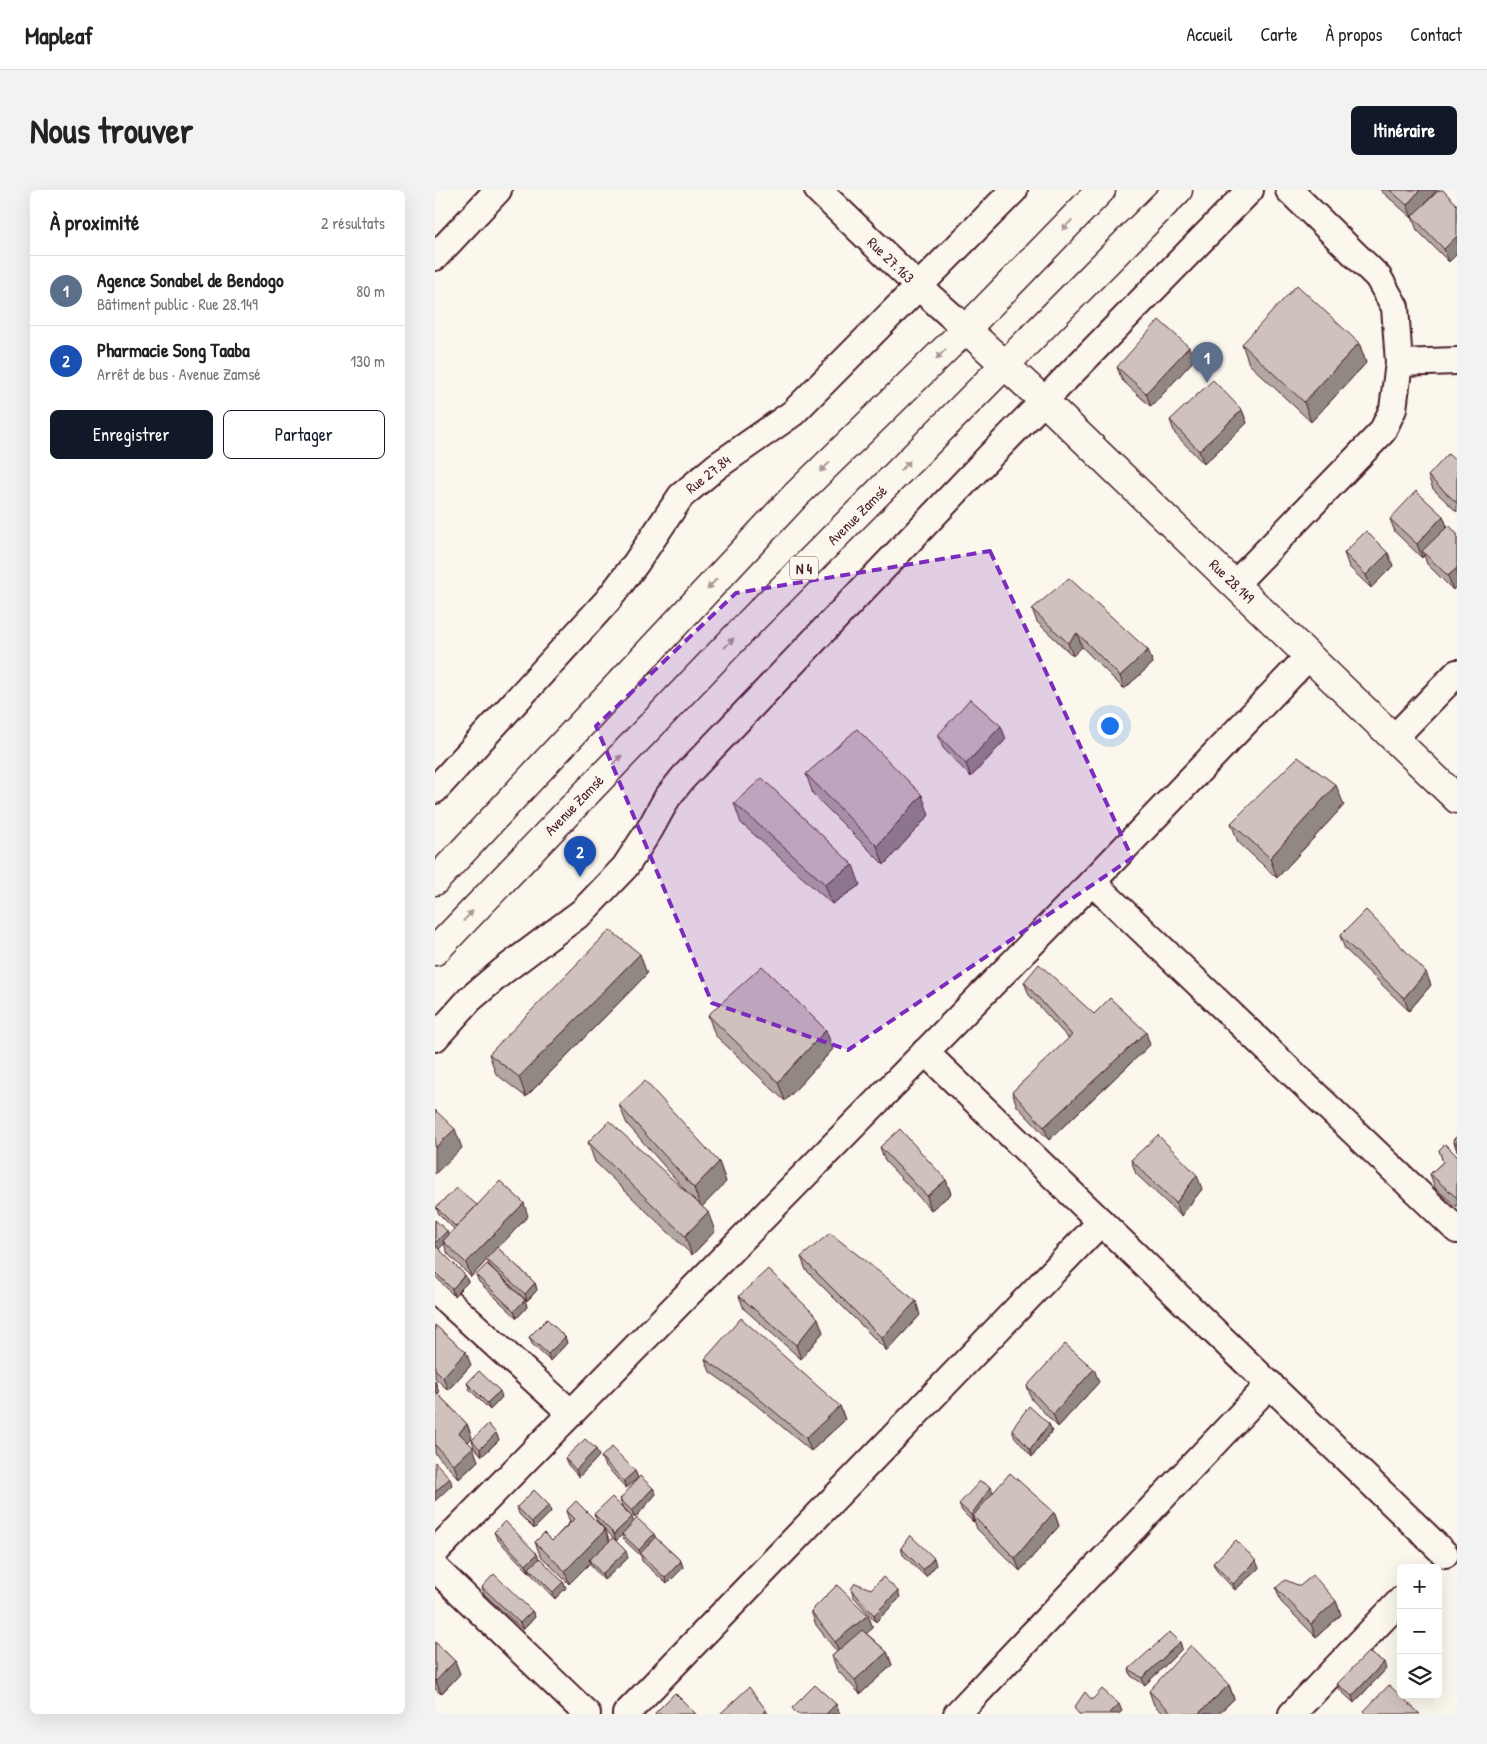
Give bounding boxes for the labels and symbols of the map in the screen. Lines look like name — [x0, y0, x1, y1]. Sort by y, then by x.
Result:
one-way arrow — [1061, 219, 1073, 231]
street label: Rue 27.163 — [863, 232, 919, 288]
pin: 1 — [1191, 342, 1223, 383]
one-way arrow — [935, 347, 947, 359]
street label: Rue 27.84 — [681, 449, 735, 498]
one-way arrow — [899, 460, 911, 472]
one-way arrow — [819, 461, 831, 473]
street label: Avenue Zamsé — [822, 480, 892, 550]
street label: Rue 28.149 — [1205, 554, 1260, 608]
road number: N 4 — [790, 556, 818, 579]
one-way arrow — [706, 578, 718, 590]
one-way arrow — [723, 637, 735, 649]
your location — [1097, 713, 1123, 739]
one-way arrow — [610, 754, 622, 766]
street label: Avenue Zamsé — [540, 770, 608, 840]
pin: 2 — [564, 836, 596, 877]
one-way arrow — [462, 910, 474, 922]

